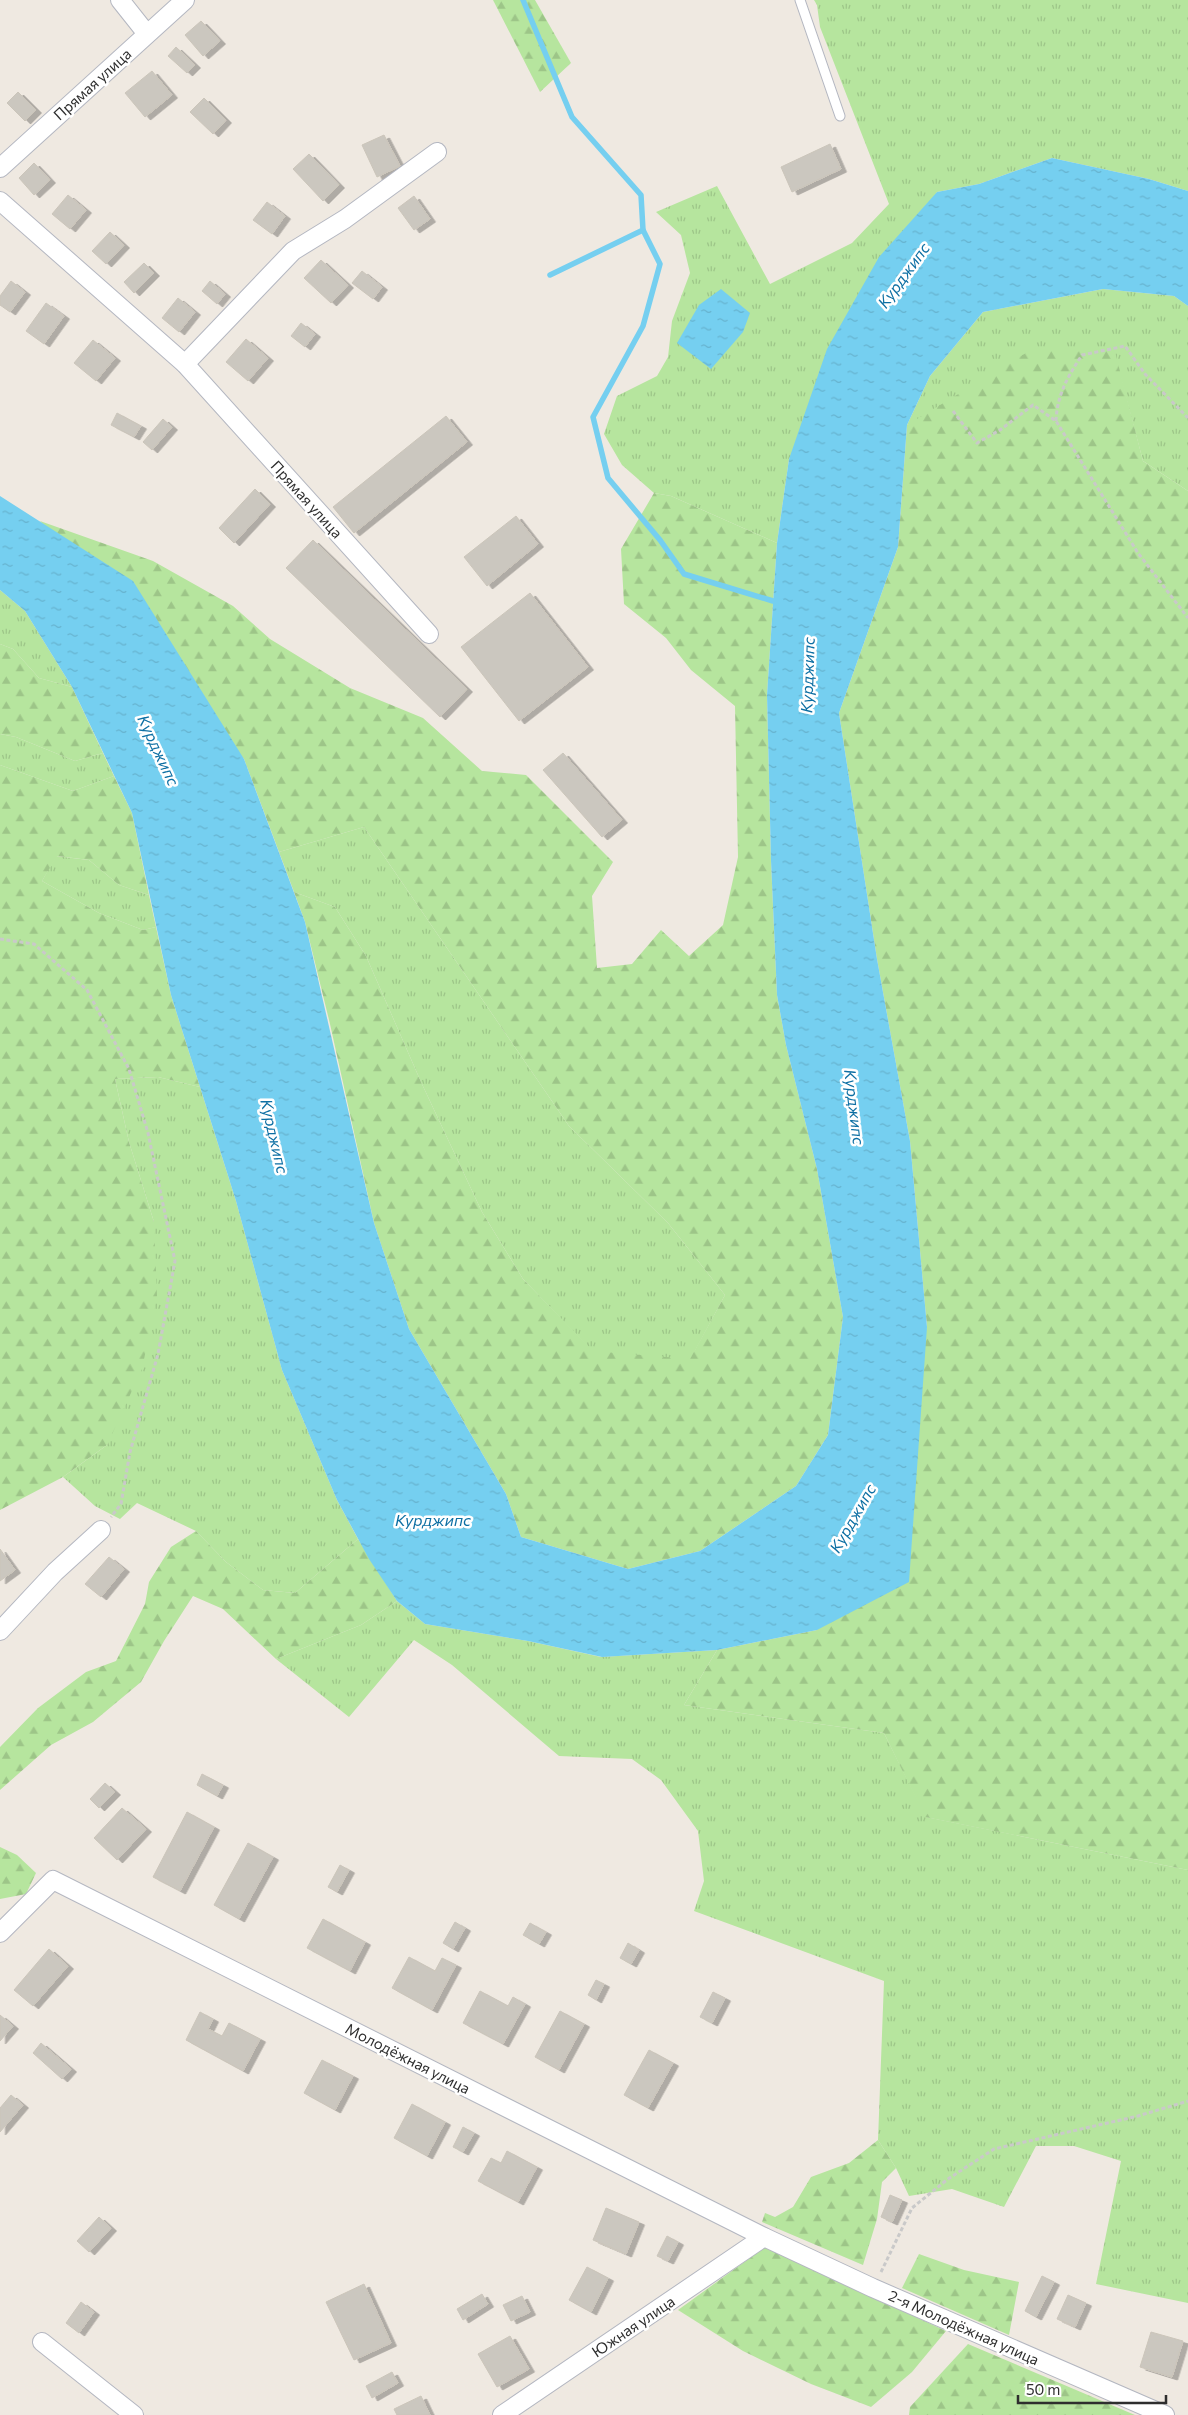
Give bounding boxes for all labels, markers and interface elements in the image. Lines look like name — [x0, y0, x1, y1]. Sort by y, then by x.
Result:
street label: Прямая улица — [50, 44, 134, 124]
water label: Курджипс — [873, 239, 933, 311]
street label: Прямая улица — [267, 457, 347, 541]
water label: Курджипс — [796, 637, 818, 713]
water label: Курджипс — [134, 712, 184, 788]
water label: Курджипс — [841, 1068, 869, 1146]
water label: Курджипс — [257, 1097, 293, 1175]
water label: Курджипс — [825, 1480, 879, 1556]
water label: Курджипс — [395, 1510, 471, 1529]
street label: Молодёжная улица — [343, 2019, 473, 2097]
street label: 2-я Молодёжная улица — [886, 2286, 1042, 2368]
street label: Южная улица — [588, 2292, 678, 2360]
scale bar — [1018, 2372, 1166, 2404]
text: 50 m — [1026, 2380, 1060, 2398]

